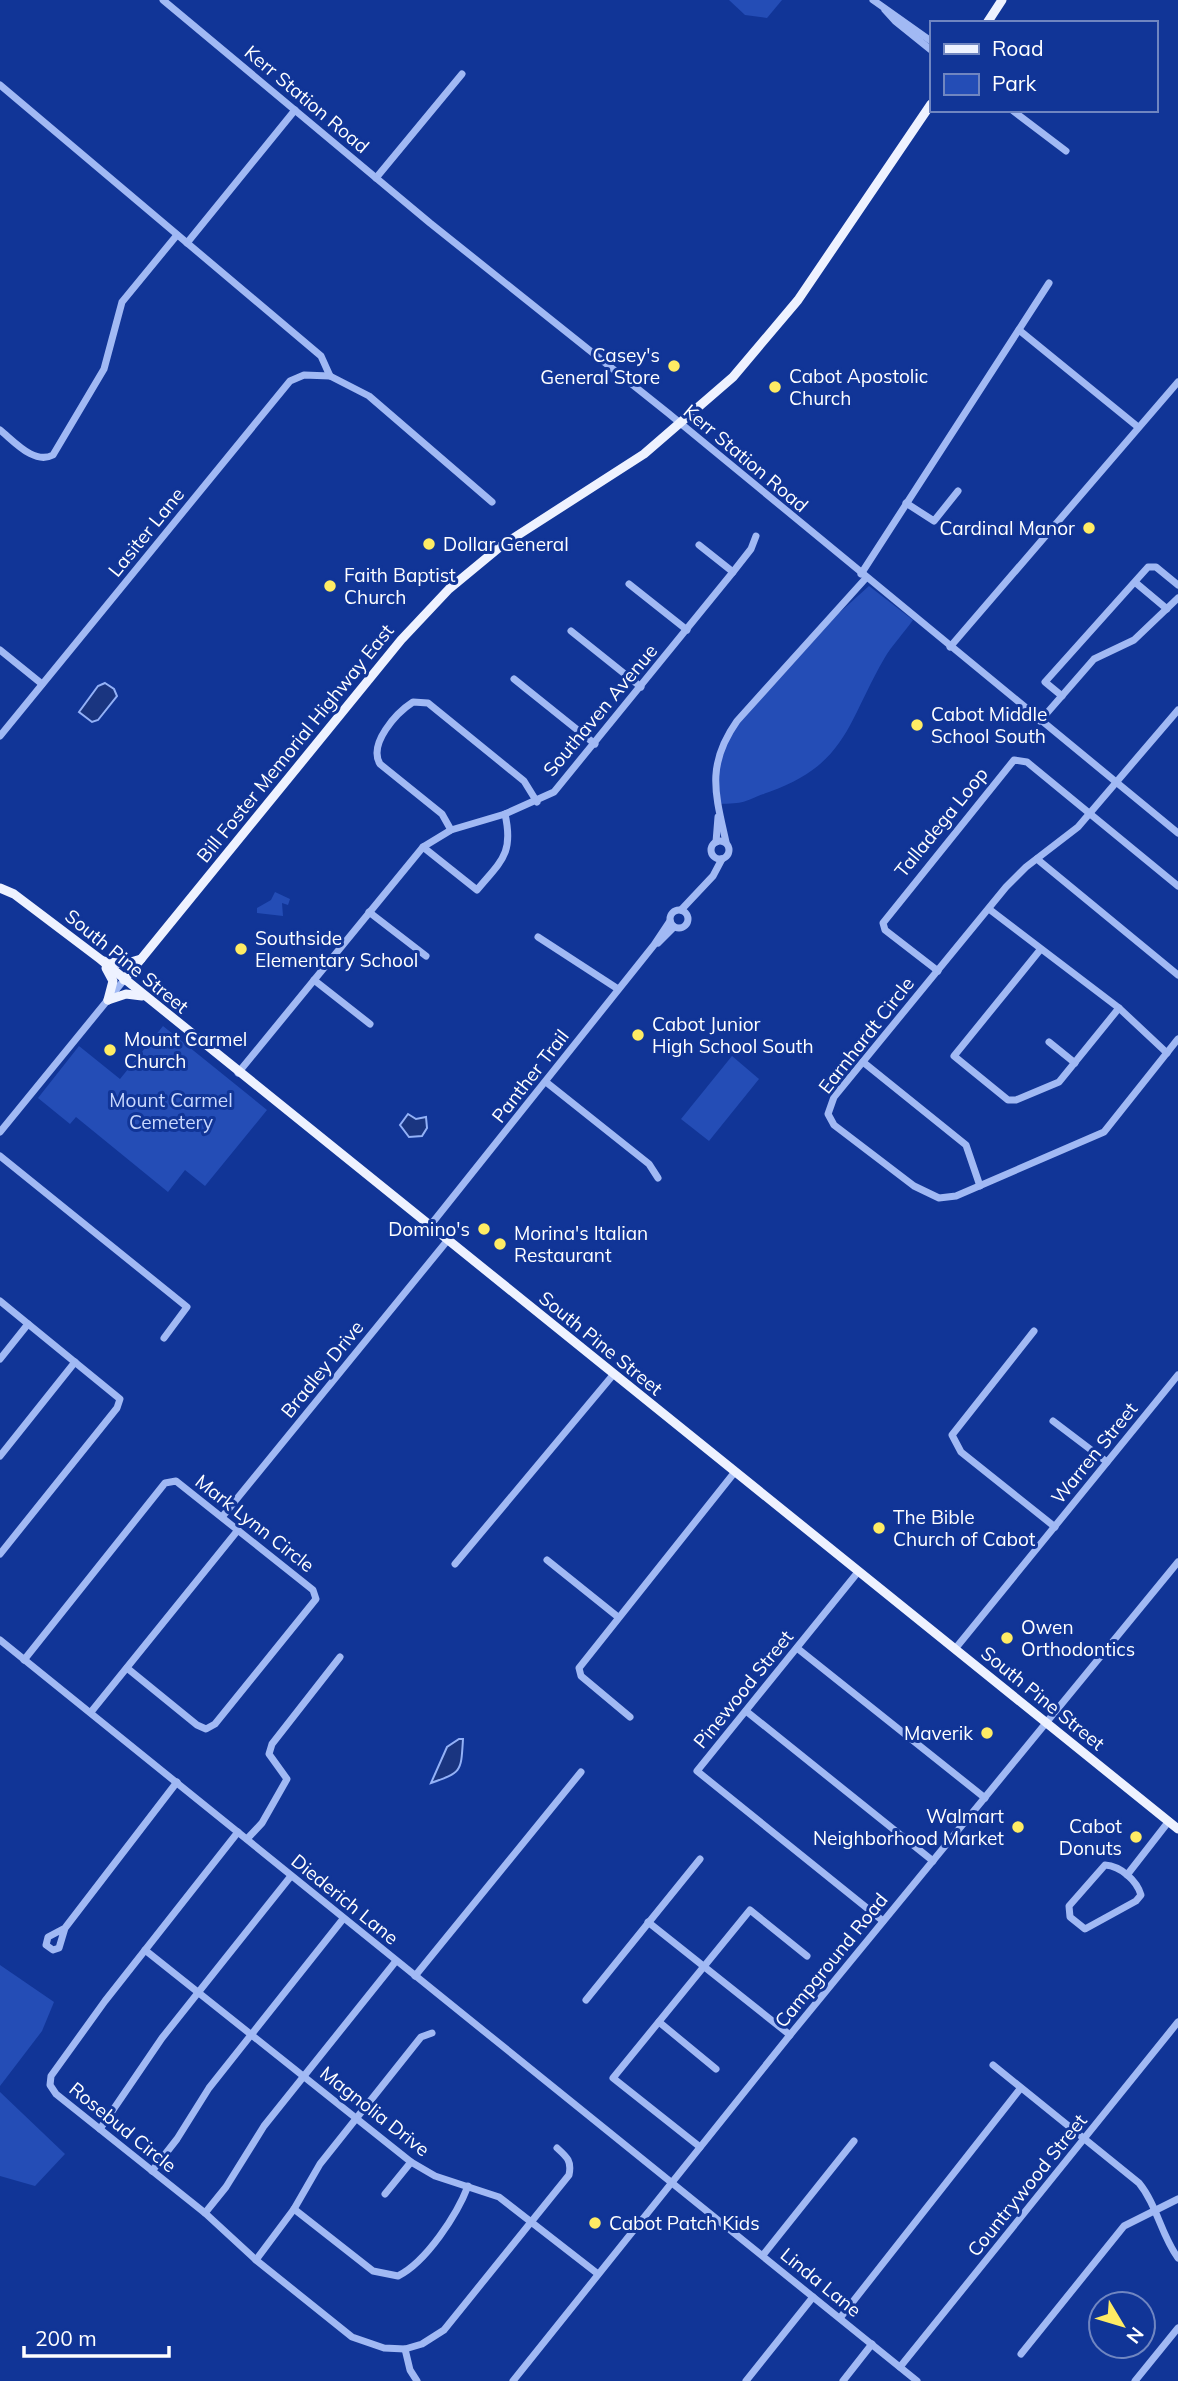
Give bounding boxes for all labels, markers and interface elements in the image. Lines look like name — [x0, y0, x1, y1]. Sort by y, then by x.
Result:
legend — [930, 21, 1157, 112]
text: Road — [992, 35, 1043, 61]
street label: Kerr Station Road — [240, 40, 374, 158]
text: Park — [992, 70, 1036, 96]
place label: Casey's General Store — [540, 343, 660, 389]
marker: Casey's General Store — [666, 358, 682, 374]
place label: Cabot Apostolic Church — [789, 364, 928, 410]
marker: Cabot Apostolic Church — [767, 379, 783, 395]
street label: Kerr Station Road — [679, 399, 813, 517]
street label: Lasiter Lane — [103, 483, 189, 581]
place label: Cardinal Manor — [940, 516, 1075, 540]
marker: Cardinal Manor — [1081, 520, 1097, 536]
place label: Dollar General — [443, 532, 569, 556]
marker: Dollar General — [421, 536, 437, 552]
place label: Faith Baptist Church — [344, 563, 456, 609]
marker: Faith Baptist Church — [322, 578, 338, 594]
street label: Bill Foster Memorial Highway East — [191, 619, 399, 867]
street label: Southaven Avenue — [538, 639, 662, 781]
place label: Cabot Middle School South — [931, 702, 1047, 748]
marker: Cabot Middle School South — [909, 717, 925, 733]
street label: Talladega Loop — [889, 762, 993, 882]
street label: South Pine Street — [60, 904, 194, 1018]
place label: Southside Elementary School — [255, 926, 418, 972]
marker: Southside Elementary School — [233, 941, 249, 957]
street label: Earnhardt Circle — [813, 972, 919, 1098]
place label: Cabot Junior High School South — [652, 1012, 814, 1058]
street label: Panther Trail — [486, 1025, 574, 1127]
place label: Mount Carmel Church — [124, 1027, 247, 1073]
marker: Cabot Junior High School South — [630, 1027, 646, 1043]
marker: Mount Carmel Church — [102, 1042, 118, 1058]
park label: Mount Carmel Cemetery — [109, 1088, 233, 1134]
place label: Domino's — [388, 1217, 470, 1241]
marker: Domino's — [476, 1221, 492, 1237]
place label: Morina's Italian Restaurant — [514, 1221, 648, 1267]
marker: Morina's Italian Restaurant — [492, 1236, 508, 1252]
street label: South Pine Street — [534, 1286, 668, 1400]
street label: Bradley Drive — [275, 1316, 369, 1422]
street label: Warren Street — [1046, 1397, 1143, 1509]
street label: Mark Lynn Circle — [191, 1469, 319, 1577]
place label: The Bible Church of Cabot — [893, 1505, 1036, 1551]
marker: The Bible Church of Cabot — [871, 1520, 887, 1536]
place label: Owen Orthodontics — [1021, 1615, 1135, 1661]
street label: Pinewood Street — [688, 1625, 798, 1753]
marker: Owen Orthodontics — [999, 1630, 1015, 1646]
street label: South Pine Street — [976, 1641, 1110, 1755]
place label: Maverik — [904, 1721, 973, 1745]
marker: Maverik — [979, 1725, 995, 1741]
place label: Walmart Neighborhood Market — [813, 1804, 1004, 1850]
place label: Cabot Donuts — [1059, 1814, 1122, 1860]
marker: Walmart Neighborhood Market — [1010, 1819, 1026, 1835]
marker: Cabot Donuts — [1128, 1829, 1144, 1845]
street label: Diederich Lane — [287, 1848, 403, 1950]
street label: Campground Road — [769, 1888, 893, 2032]
street label: Magnolia Drive — [315, 2061, 435, 2161]
street label: Rosebud Circle — [65, 2077, 181, 2177]
street label: Countrywood Street — [962, 2109, 1092, 2261]
place label: Cabot Patch Kids — [609, 2211, 760, 2235]
marker: Cabot Patch Kids — [587, 2215, 603, 2231]
street label: Linda Lane — [776, 2242, 866, 2322]
north arrow — [1087, 2290, 1157, 2360]
scale bar — [24, 2314, 170, 2358]
text: N — [1122, 2322, 1149, 2349]
text: 200 m — [35, 2325, 97, 2351]

